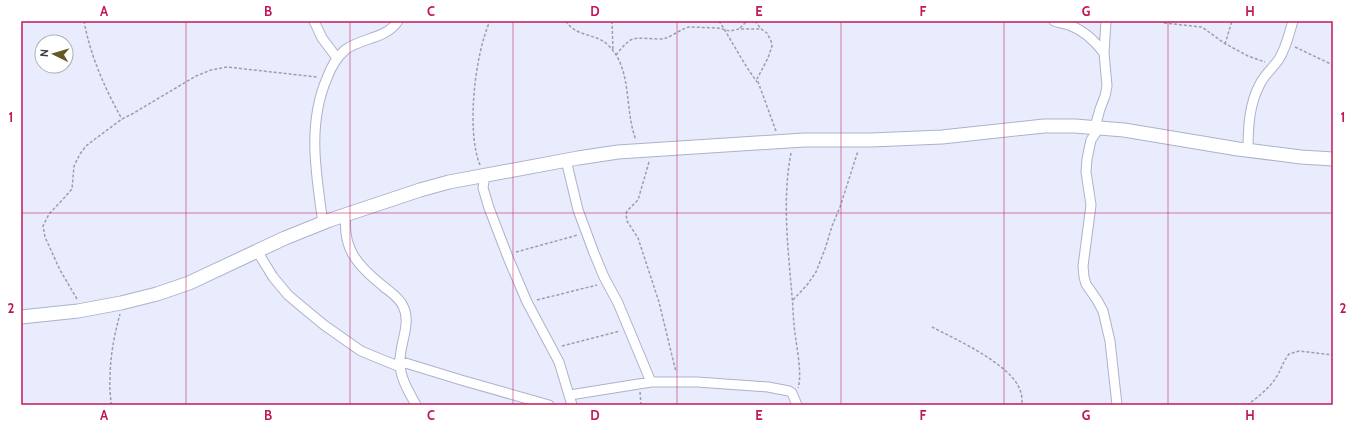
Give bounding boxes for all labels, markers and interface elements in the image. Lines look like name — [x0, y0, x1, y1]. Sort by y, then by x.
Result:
text: A — [100, 3, 109, 19]
text: B — [264, 3, 272, 19]
text: C — [427, 3, 435, 19]
text: D — [590, 3, 600, 19]
text: E — [755, 3, 763, 19]
text: F — [920, 3, 927, 19]
text: G — [1082, 3, 1091, 19]
text: H — [1245, 3, 1255, 19]
north arrow — [34, 34, 74, 74]
text: N — [37, 49, 51, 58]
text: 1 — [9, 109, 13, 125]
text: 1 — [1341, 109, 1345, 125]
text: 2 — [8, 300, 15, 316]
text: 2 — [1340, 300, 1347, 316]
text: A — [100, 407, 109, 423]
text: B — [264, 407, 272, 423]
text: C — [427, 407, 435, 423]
text: D — [590, 407, 600, 423]
text: E — [755, 407, 763, 423]
text: F — [920, 407, 927, 423]
text: G — [1082, 407, 1091, 423]
text: H — [1245, 407, 1255, 423]

